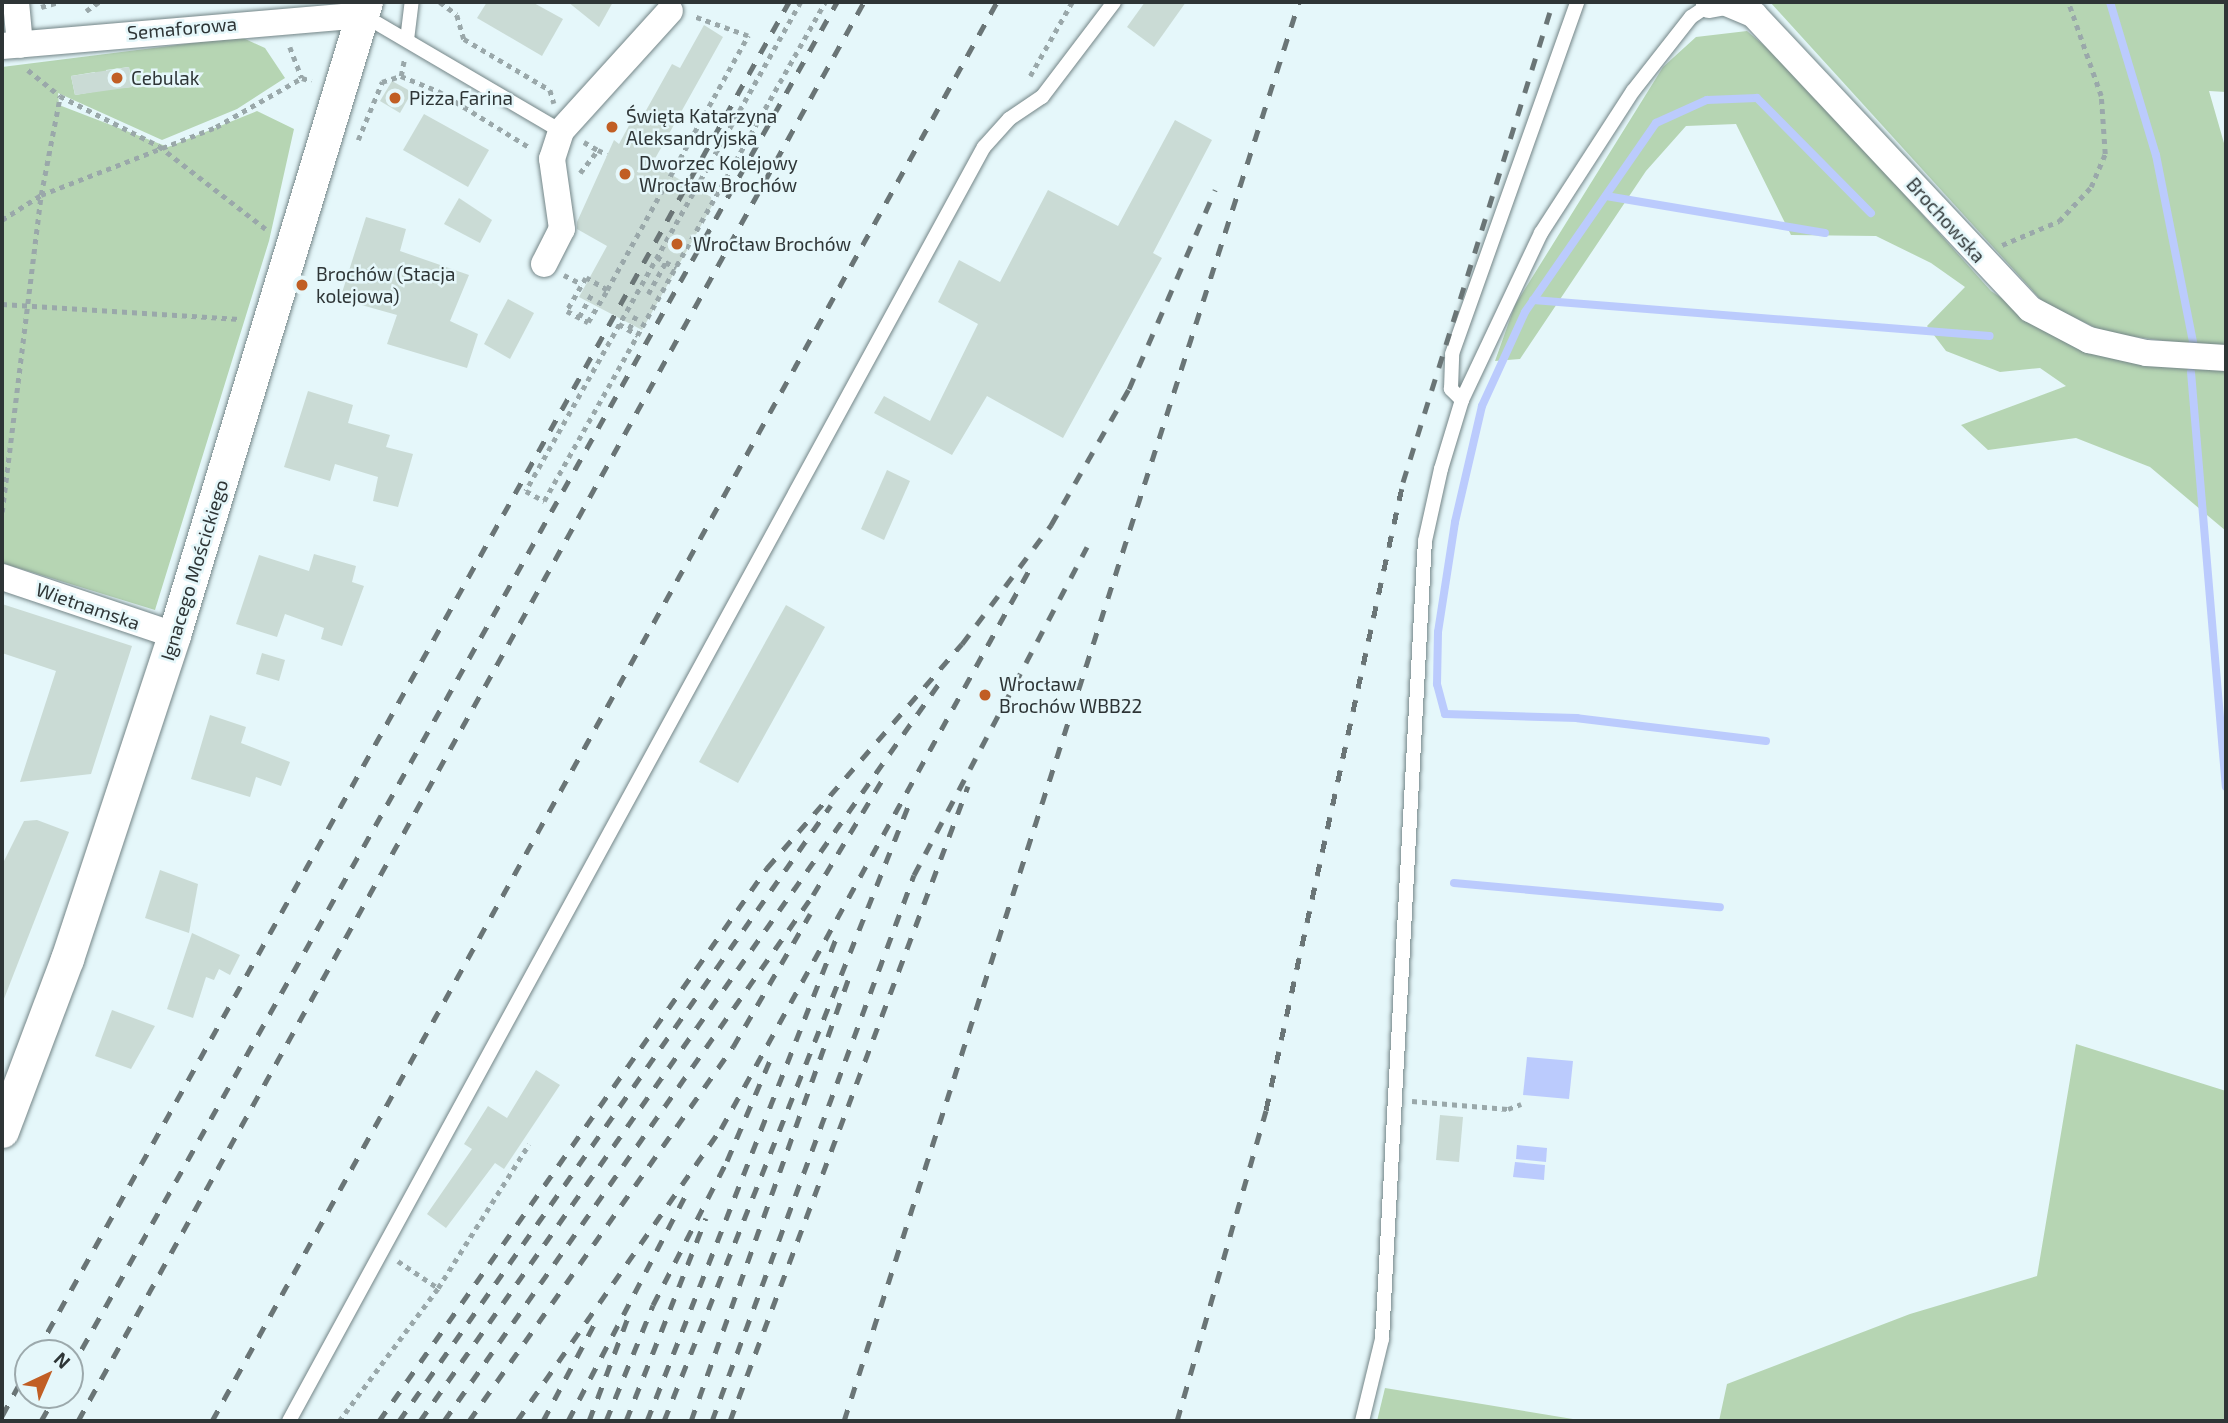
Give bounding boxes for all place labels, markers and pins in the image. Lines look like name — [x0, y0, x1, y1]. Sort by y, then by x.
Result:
place label: Cebulak — [131, 67, 199, 89]
marker: Cebulak — [109, 70, 125, 86]
place label: Pizza Farina — [409, 87, 513, 109]
marker: Pizza Farina — [387, 90, 403, 106]
place label: Święta Katarzyna Aleksandryjska — [626, 105, 777, 149]
marker: Święta Katarzyna Aleksandryjska — [604, 119, 620, 135]
place label: Dworzec Kolejowy Wrocław Brochów — [639, 152, 798, 196]
marker: Dworzec Kolejowy Wrocław Brochów — [617, 166, 633, 182]
place label: Wrocław Brochów — [693, 233, 851, 255]
marker: Wrocław Brochów — [667, 234, 687, 254]
place label: Brochów (Stacja kolejowa) — [316, 263, 456, 307]
marker: Brochów (Stacja kolejowa) — [294, 277, 310, 293]
place label: Wrocław Brochów WBB22 — [999, 673, 1143, 717]
marker: Wrocław Brochów WBB22 — [977, 687, 993, 703]

